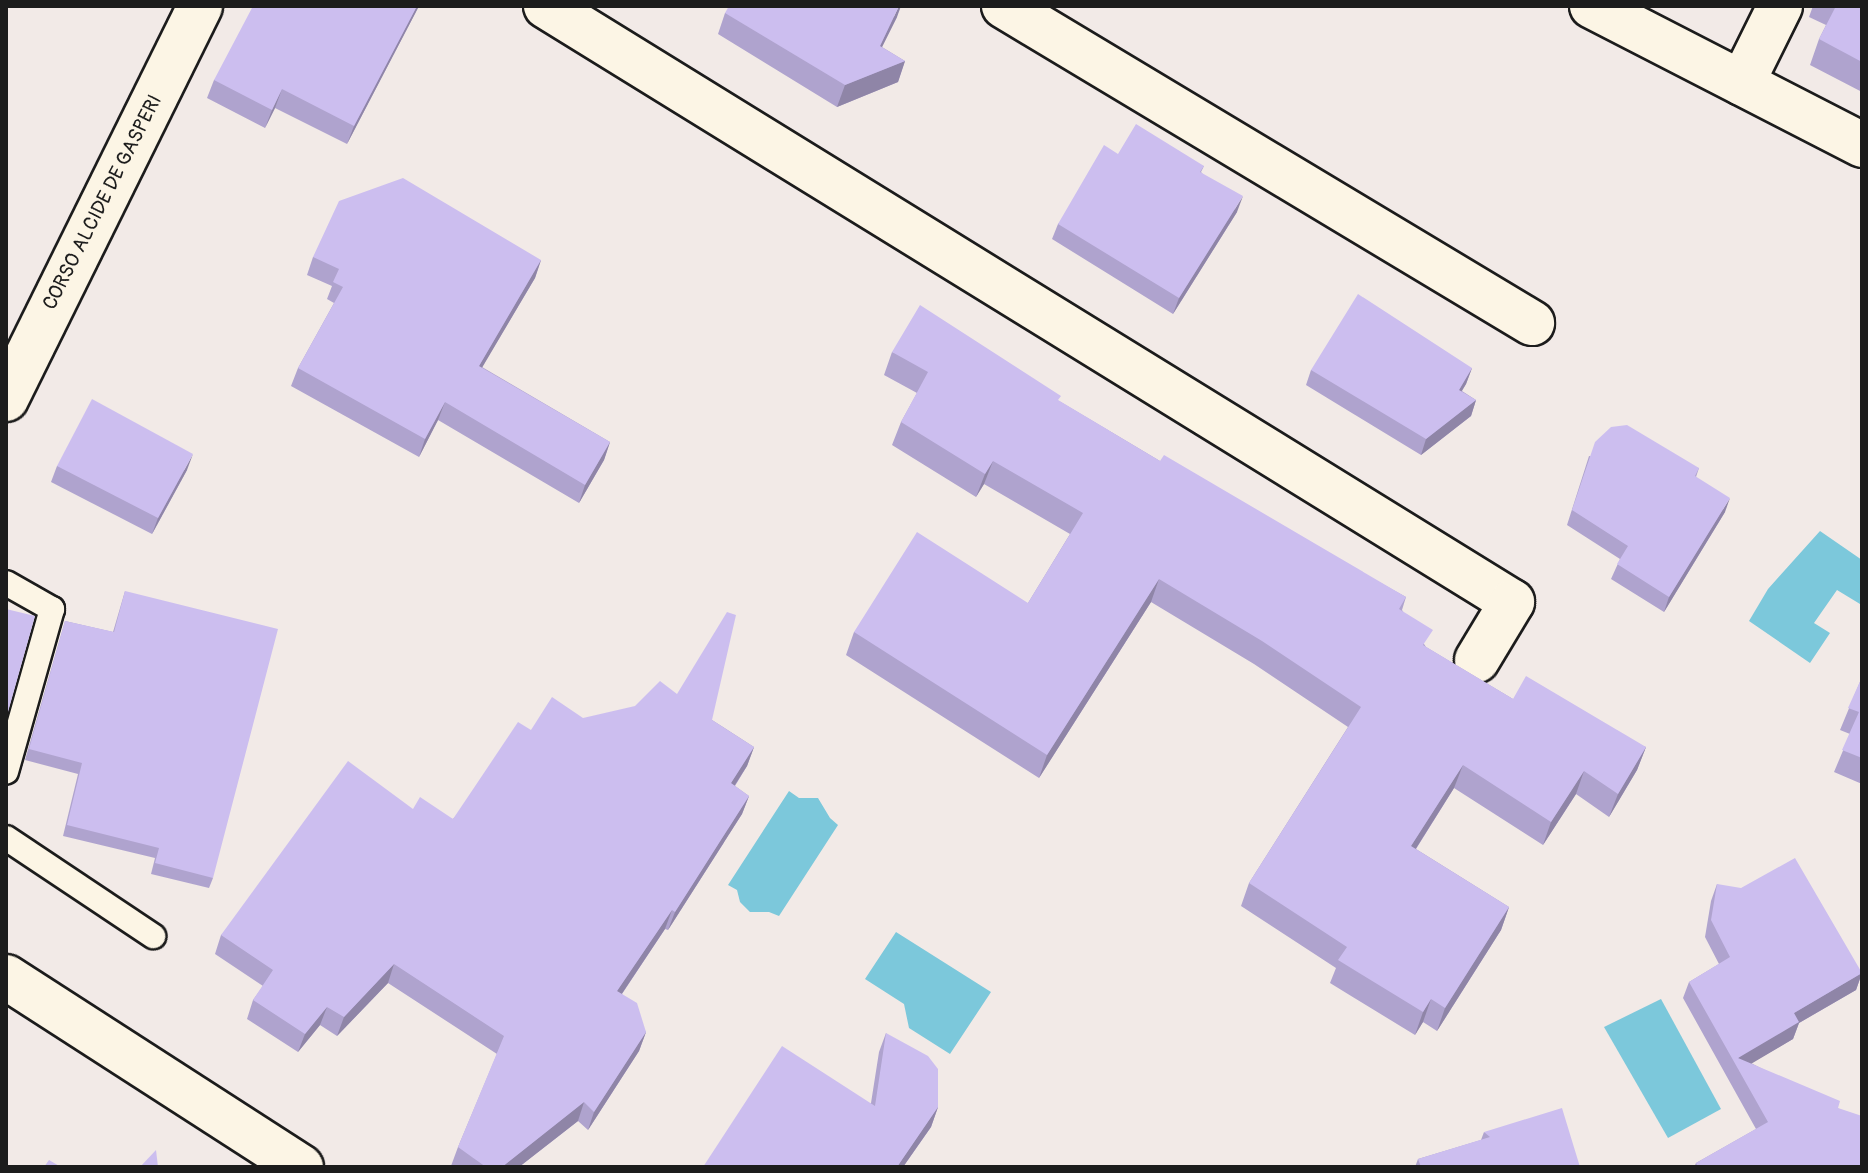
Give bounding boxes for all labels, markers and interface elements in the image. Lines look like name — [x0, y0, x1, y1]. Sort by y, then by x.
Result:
street label: CORSO ALCIDE DE GASPERI — [37, 91, 167, 313]

